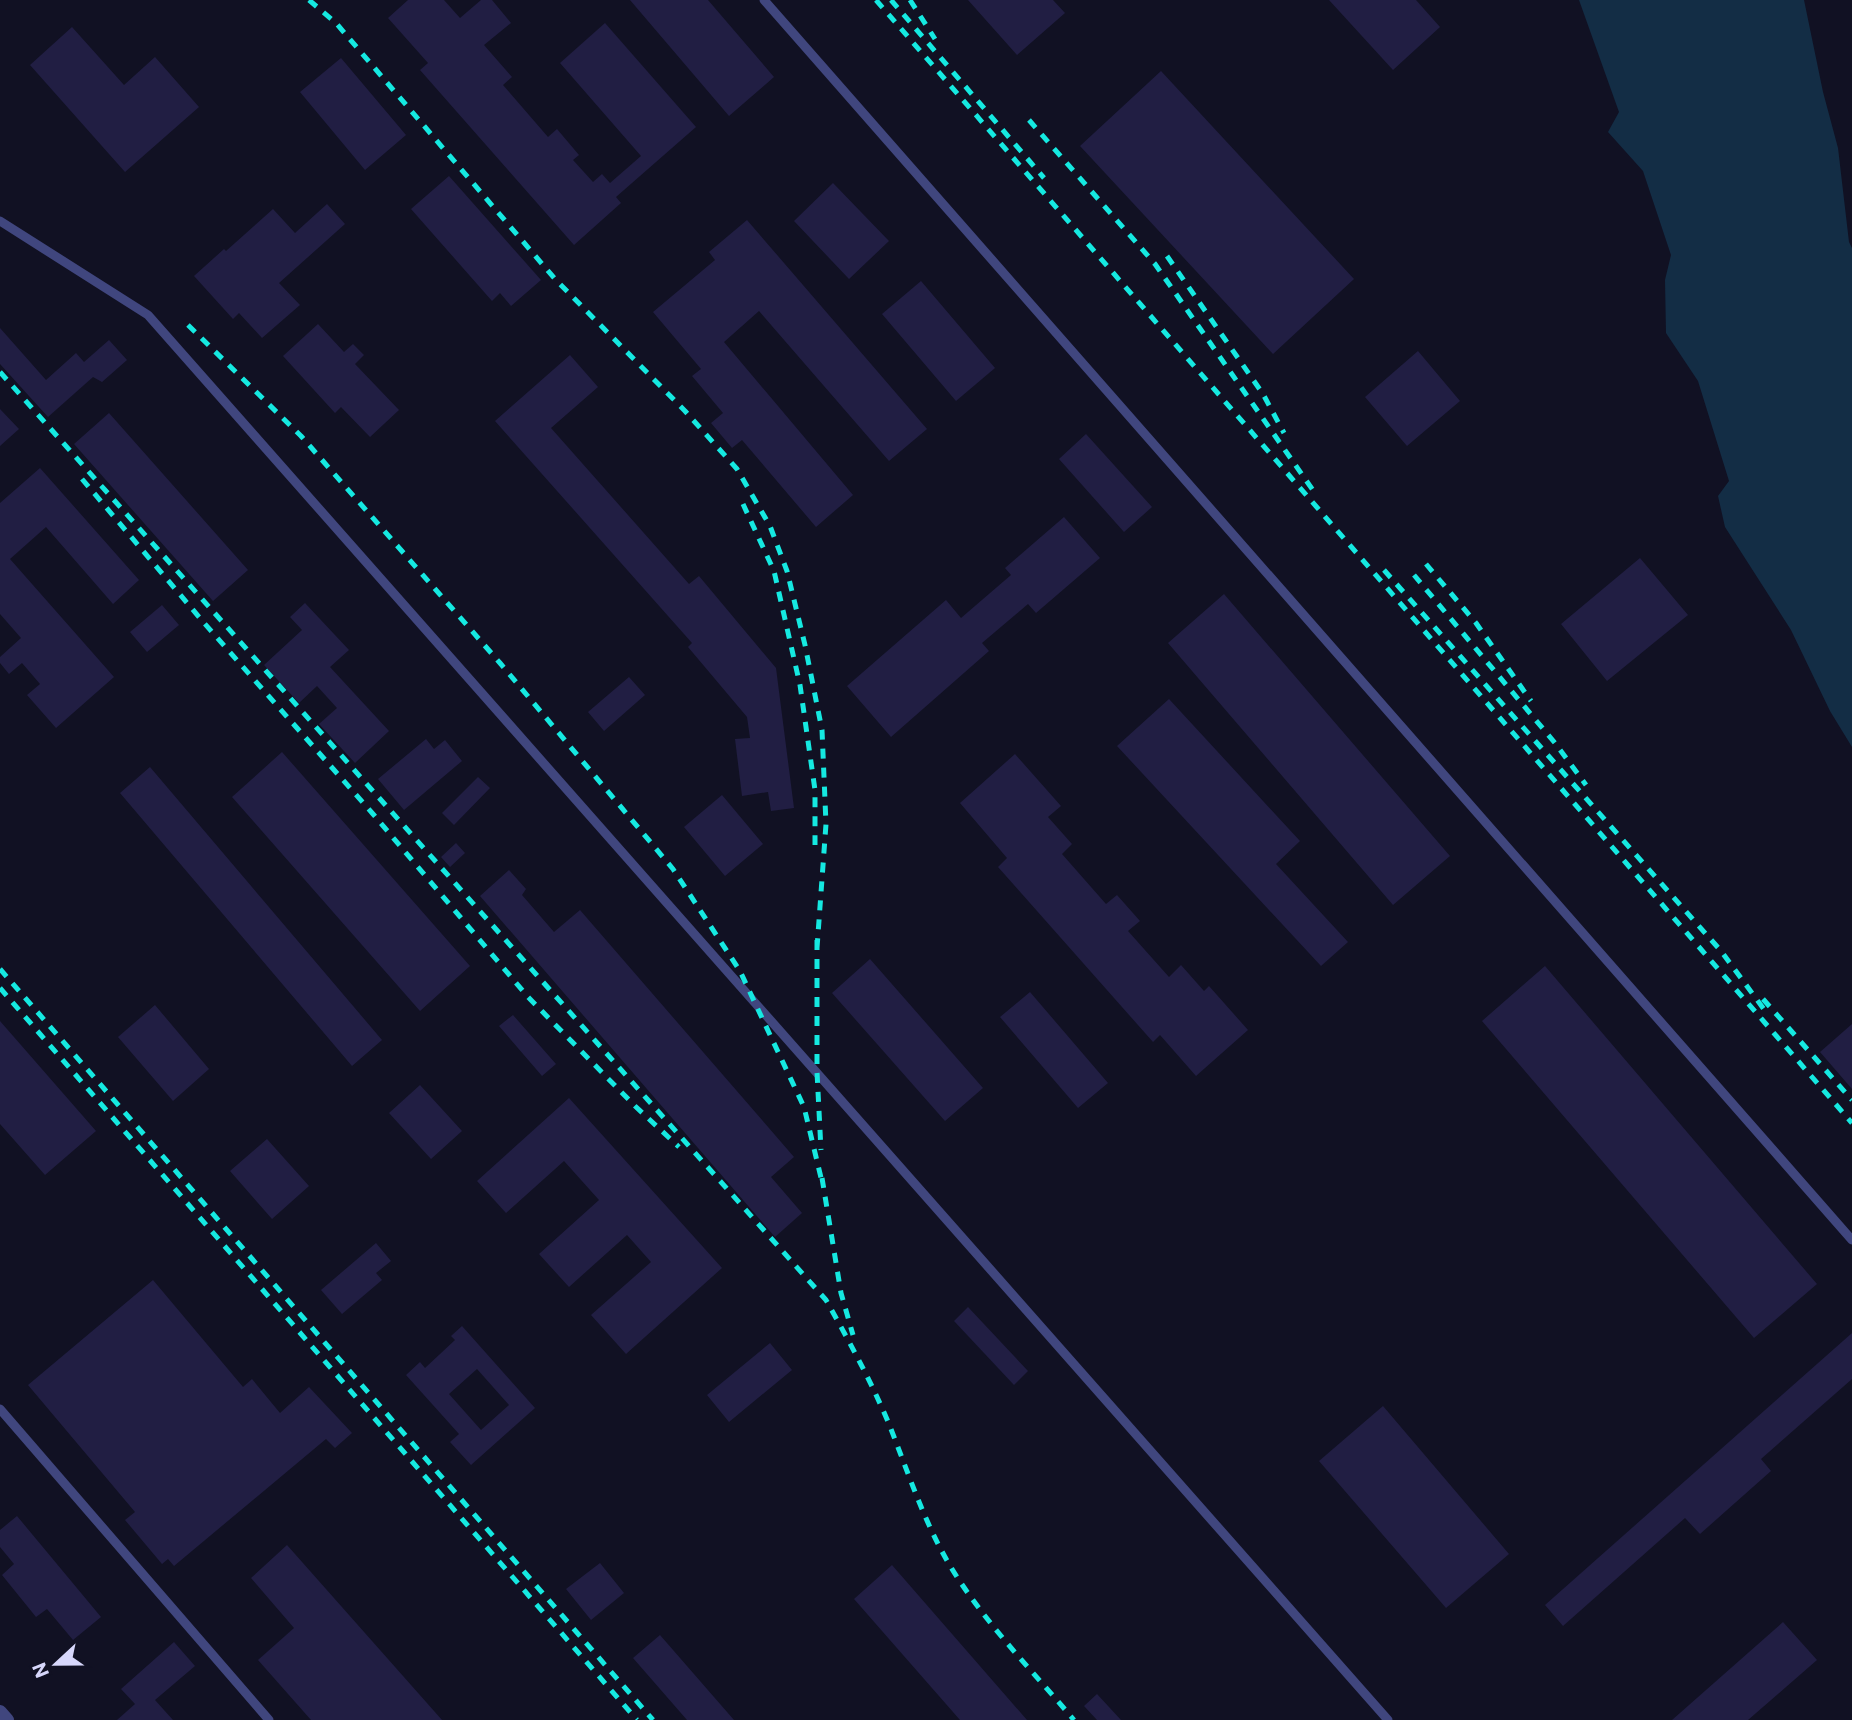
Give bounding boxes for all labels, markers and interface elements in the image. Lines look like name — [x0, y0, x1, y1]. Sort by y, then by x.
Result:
north arrow — [21, 1629, 91, 1699]
text: N — [26, 1660, 53, 1681]

